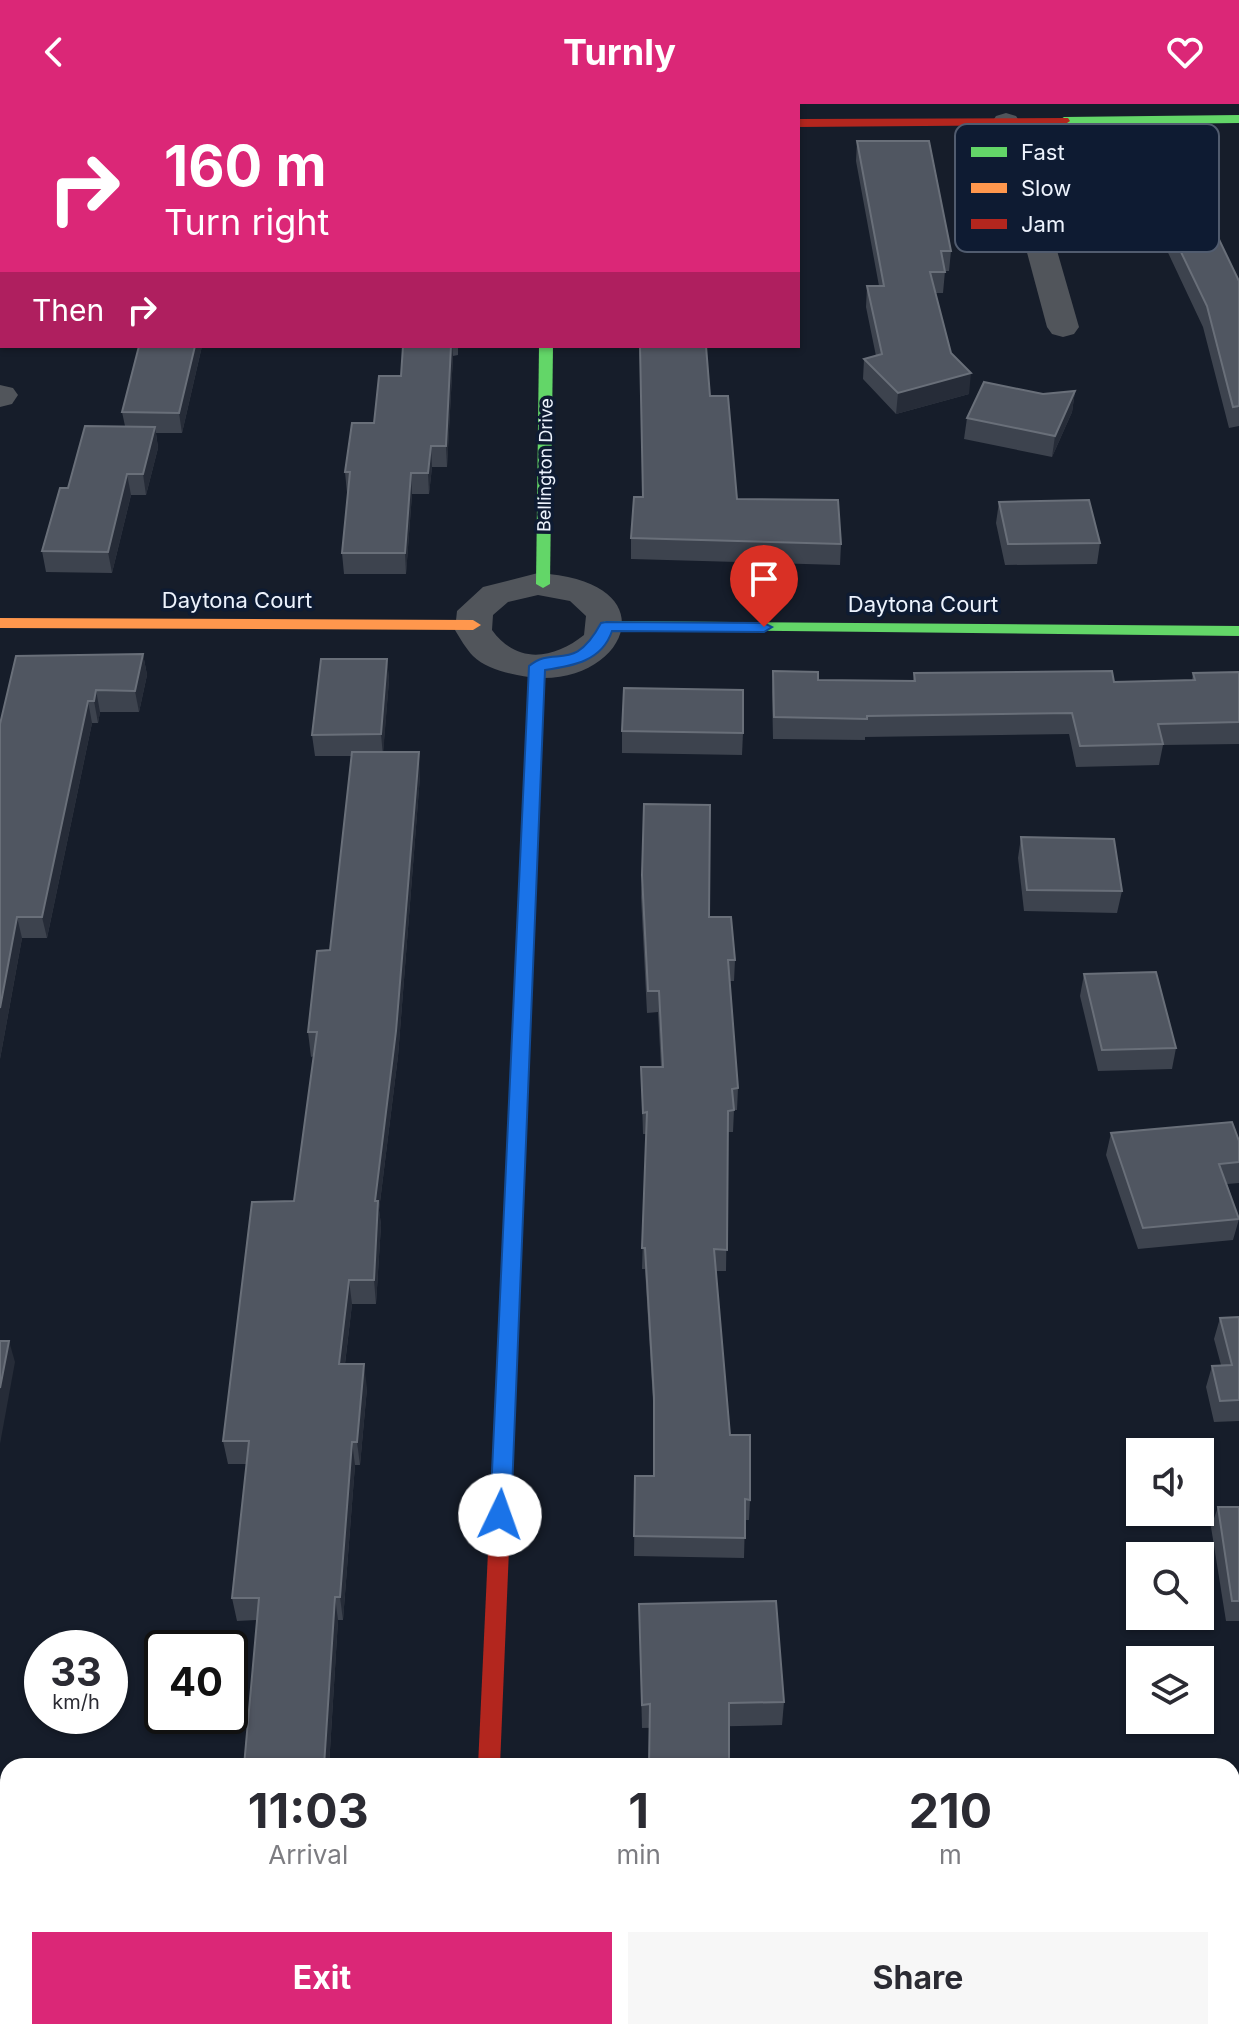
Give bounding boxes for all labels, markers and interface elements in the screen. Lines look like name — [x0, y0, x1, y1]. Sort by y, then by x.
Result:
icon: back — [32, 30, 76, 74]
text: Turnly — [563, 30, 676, 74]
icon: heart — [1163, 30, 1207, 74]
legend — [955, 124, 1219, 252]
text: 160 m — [164, 132, 327, 200]
icon: right — [32, 136, 136, 240]
text: Fast — [1021, 139, 1065, 165]
text: Slow — [1021, 175, 1071, 201]
text: Turn right — [164, 200, 329, 244]
text: Jam — [1021, 211, 1065, 237]
icon: right — [120, 288, 164, 332]
text: Then — [32, 292, 104, 328]
street label: Bellington Drive — [533, 398, 557, 532]
pin — [730, 545, 798, 627]
icon: arrive — [742, 557, 786, 601]
street label: Daytona Court — [162, 587, 312, 613]
street label: Daytona Court — [848, 591, 998, 617]
map controls — [1126, 1438, 1214, 1734]
button: sound — [1126, 1438, 1214, 1526]
position arrow — [458, 1473, 542, 1557]
button: search — [1126, 1542, 1214, 1630]
speed limit sign: 40 — [144, 1630, 248, 1734]
button: layers — [1126, 1646, 1214, 1734]
text: 33 — [50, 1647, 102, 1696]
text: km/h — [52, 1690, 100, 1714]
text: 11:03 — [248, 1781, 369, 1840]
text: 1 — [628, 1781, 649, 1840]
text: 210 — [909, 1781, 992, 1840]
text: Arrival — [268, 1839, 348, 1870]
text: min — [617, 1839, 661, 1870]
text: m — [939, 1839, 962, 1870]
button: Exit — [32, 1932, 612, 2024]
button: Share — [628, 1932, 1208, 2024]

